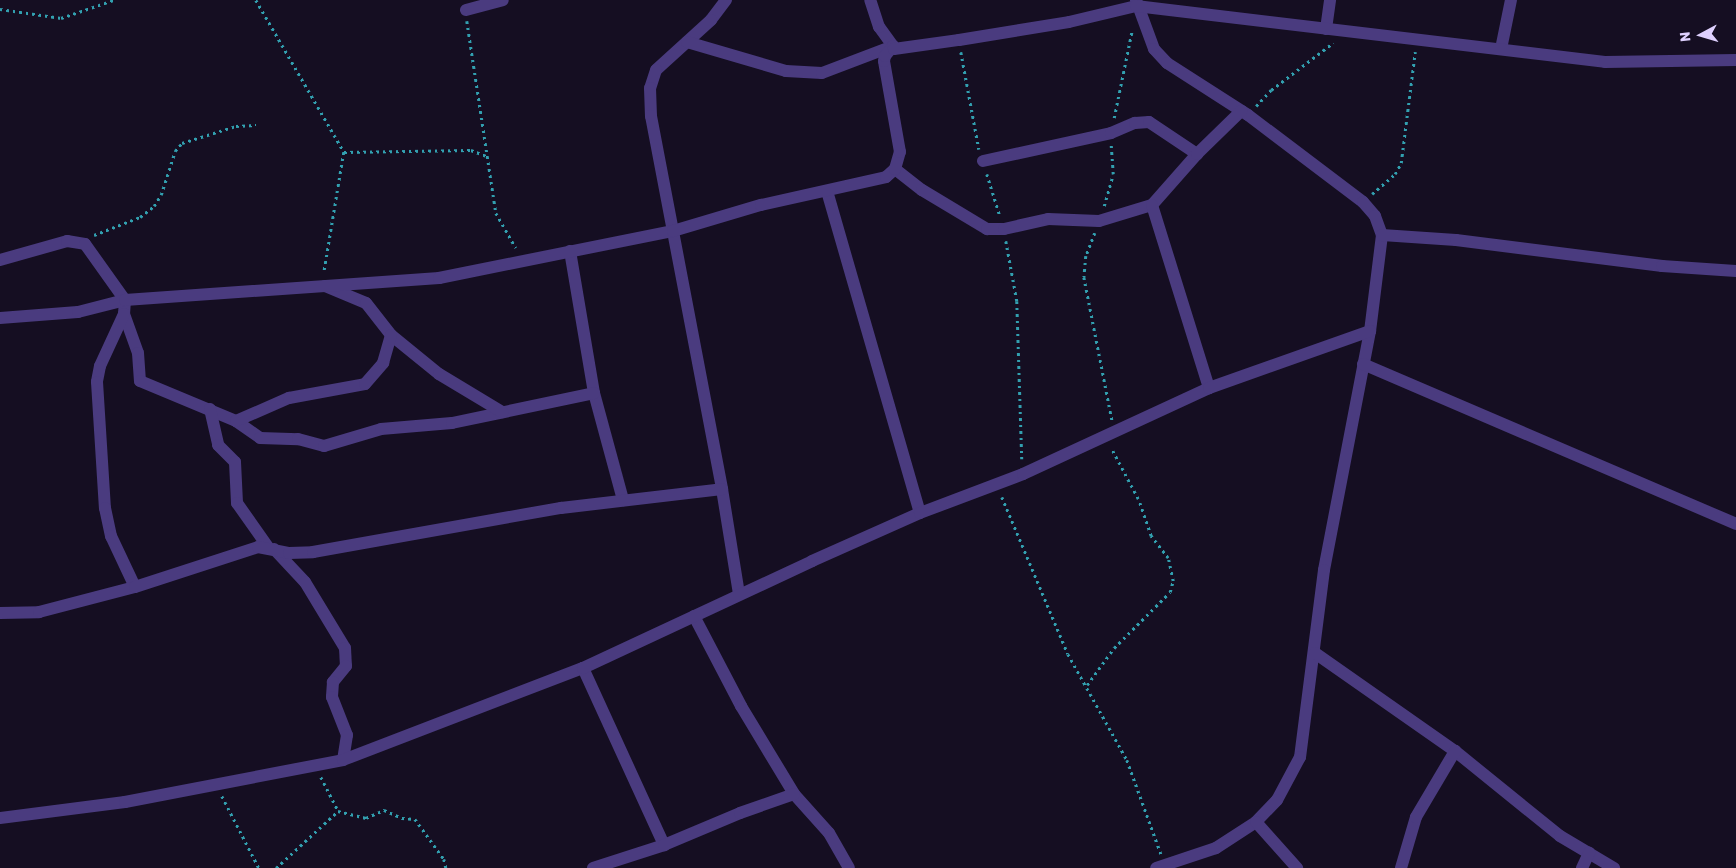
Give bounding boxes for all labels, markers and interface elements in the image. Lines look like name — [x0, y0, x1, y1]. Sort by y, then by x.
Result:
north arrow — [1676, 10, 1726, 60]
text: N — [1677, 31, 1695, 43]

